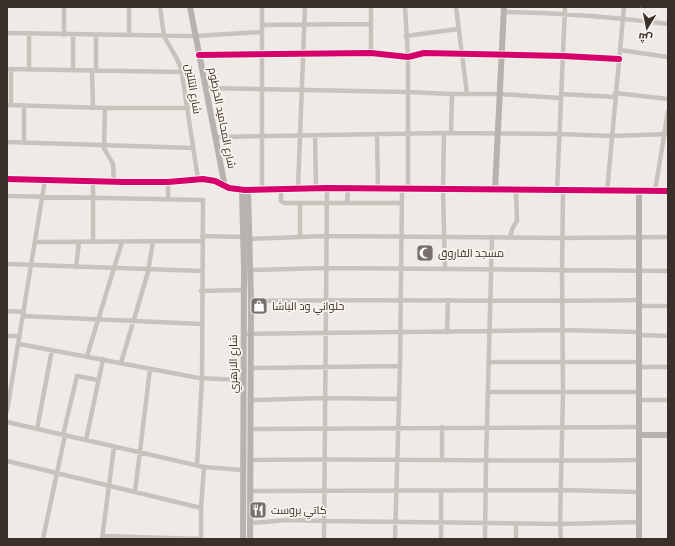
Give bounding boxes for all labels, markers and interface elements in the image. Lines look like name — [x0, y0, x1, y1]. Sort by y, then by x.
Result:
north arrow — [627, 8, 667, 48]
text: ش — [637, 30, 653, 45]
street label: شارع التلتين — [181, 63, 204, 115]
street label: شارع المحاميد الخرطوم — [205, 66, 238, 170]
mosque icon: مسجد الفاروق — [415, 243, 435, 263]
place label: مسجد الفاروق — [438, 247, 504, 260]
shop icon: حلواني ود الباشا — [249, 296, 269, 316]
place label: حلواني ود الباشا — [272, 300, 344, 315]
street label: شارع الازهري — [227, 335, 242, 393]
restaurant icon: كاتي بروست — [248, 500, 268, 520]
place label: كاتي بروست — [271, 504, 327, 519]

